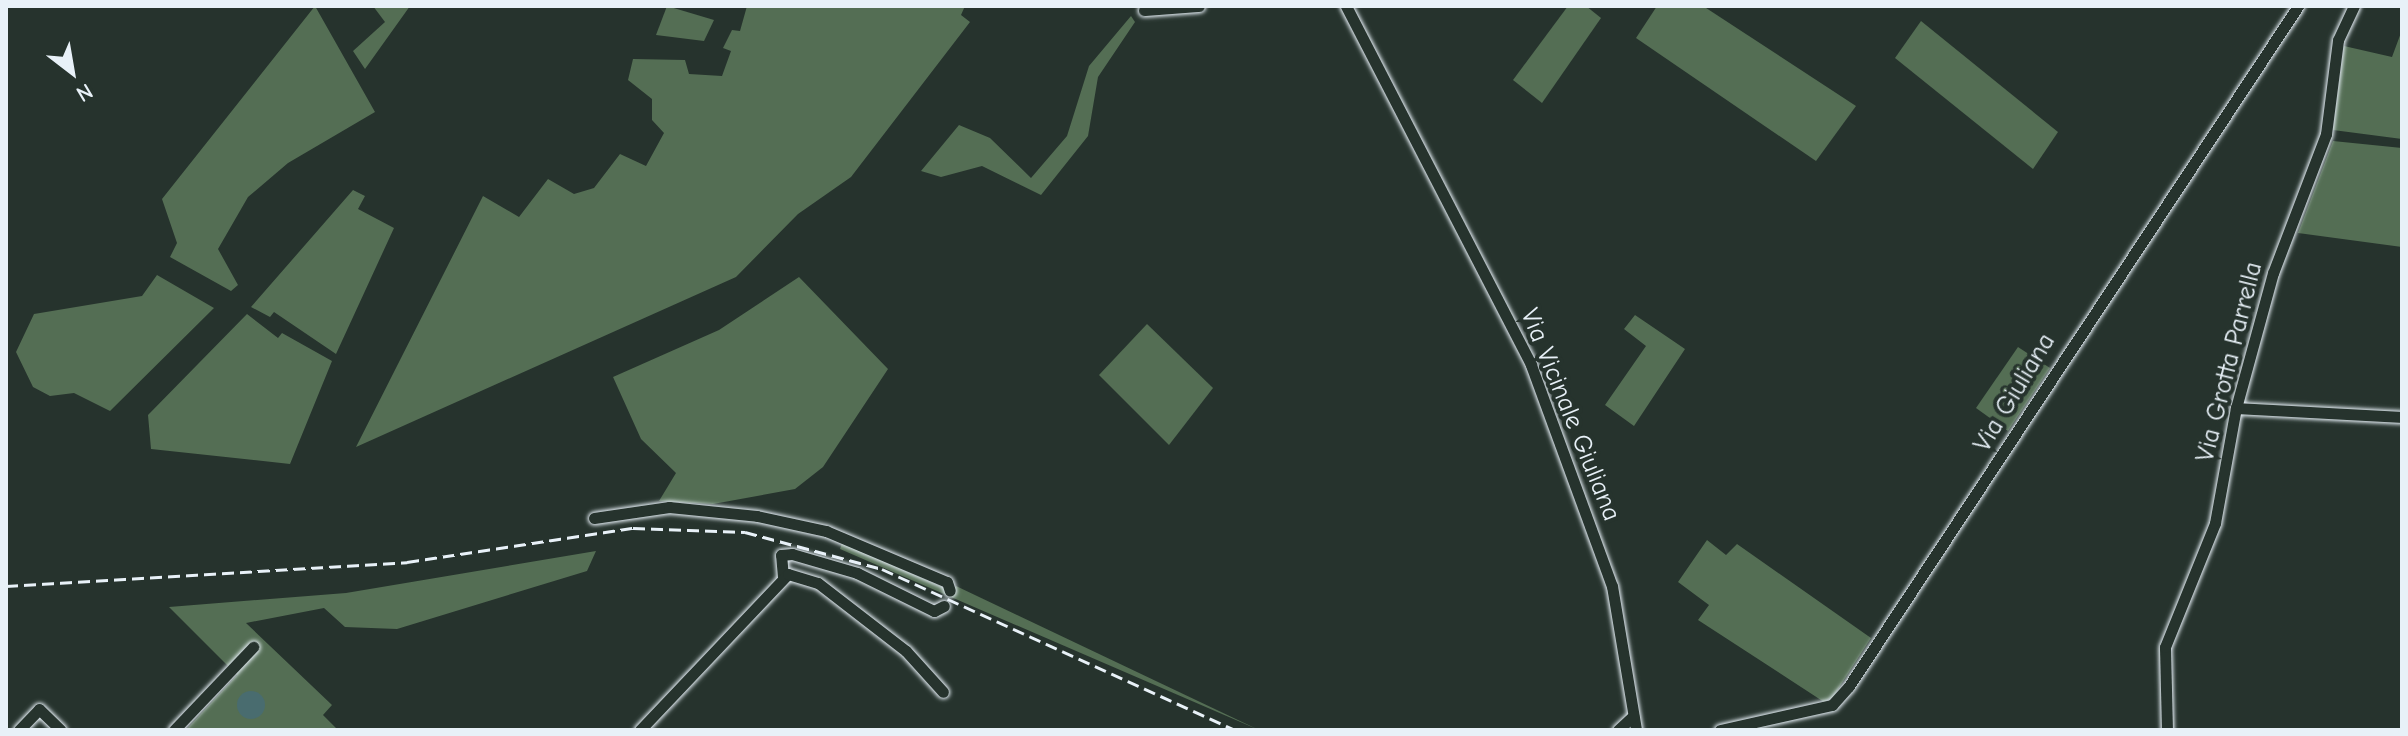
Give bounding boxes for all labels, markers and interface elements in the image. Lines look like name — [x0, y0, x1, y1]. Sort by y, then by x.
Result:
north arrow — [32, 32, 112, 112]
text: N — [72, 78, 97, 107]
street label: Via Grotta Parrella — [2190, 259, 2270, 465]
street label: Via Vicinale Giuliana — [1513, 304, 1627, 526]
street label: Via Giuliana — [1967, 328, 2063, 458]

